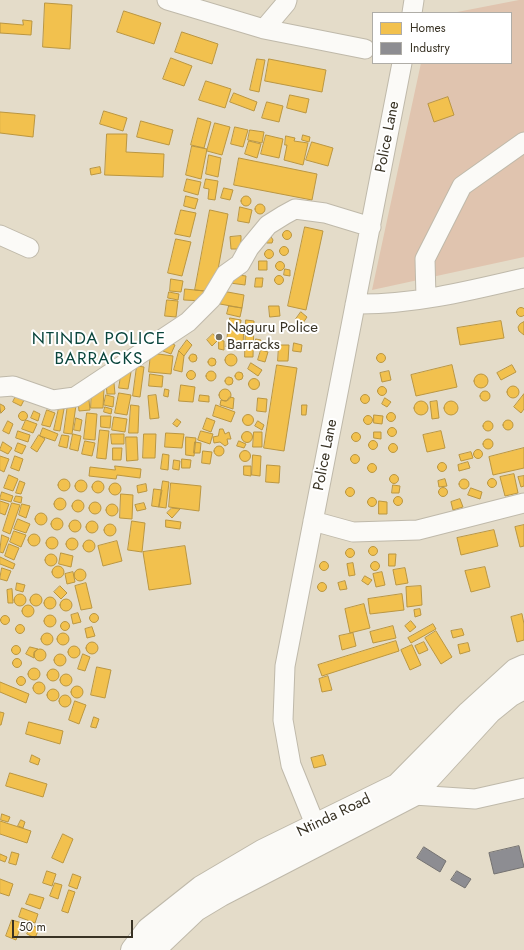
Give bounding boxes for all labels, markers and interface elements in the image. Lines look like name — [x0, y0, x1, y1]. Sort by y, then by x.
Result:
legend — [372, 12, 512, 64]
text: Homes — [410, 19, 446, 37]
text: Industry — [410, 39, 450, 57]
street label: Police Lane — [372, 100, 404, 174]
place label: Naguru Police Barracks — [227, 319, 318, 354]
district label: NTINDA POLICE BARRACKS — [32, 330, 166, 370]
marker: Naguru Police Barracks — [214, 332, 224, 342]
street label: Police Lane — [310, 418, 342, 492]
street label: Ntinda Road — [294, 790, 374, 842]
scale bar — [14, 912, 135, 938]
text: 50 m — [19, 918, 46, 936]

